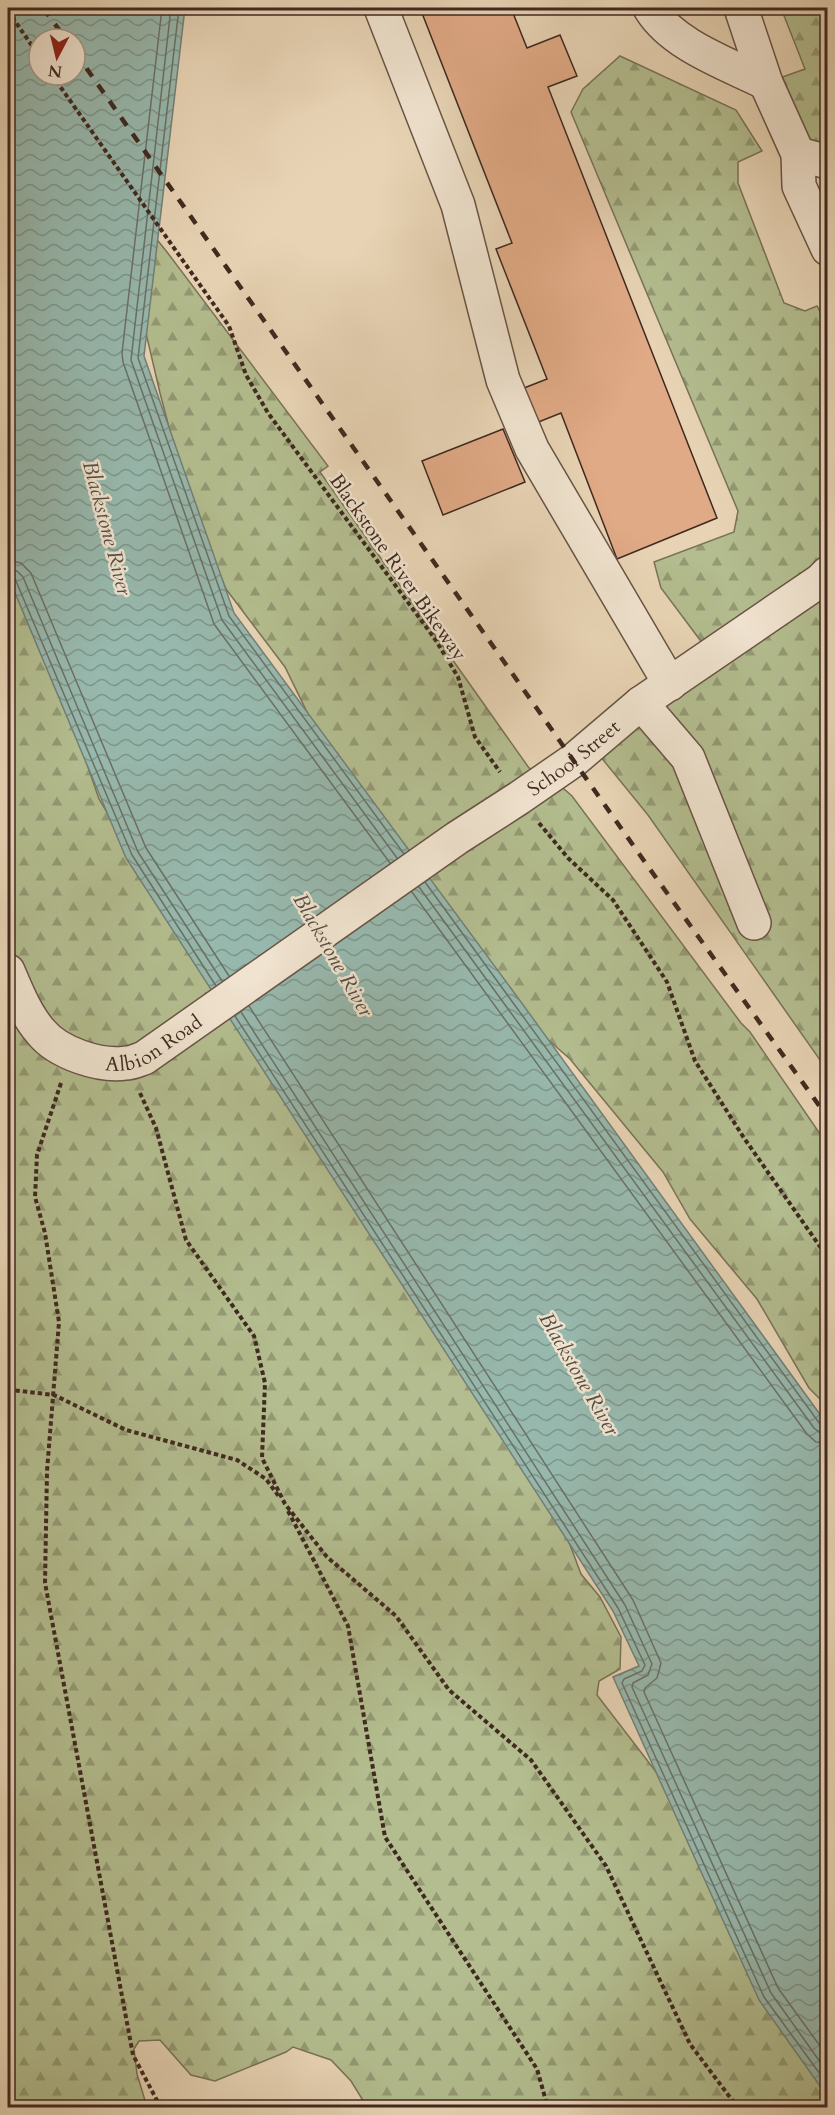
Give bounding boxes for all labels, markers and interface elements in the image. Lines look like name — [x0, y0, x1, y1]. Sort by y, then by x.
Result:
north arrow — [27, 27, 87, 87]
text: N — [47, 59, 64, 83]
water label: Blackstone River — [75, 457, 139, 600]
street label: Blackstone River Bikeway — [323, 468, 473, 666]
street label: School Street — [522, 713, 626, 802]
water label: Blackstone River — [286, 888, 381, 1023]
street label: Albion Road — [105, 1008, 207, 1077]
water label: Blackstone River — [532, 1307, 627, 1442]

